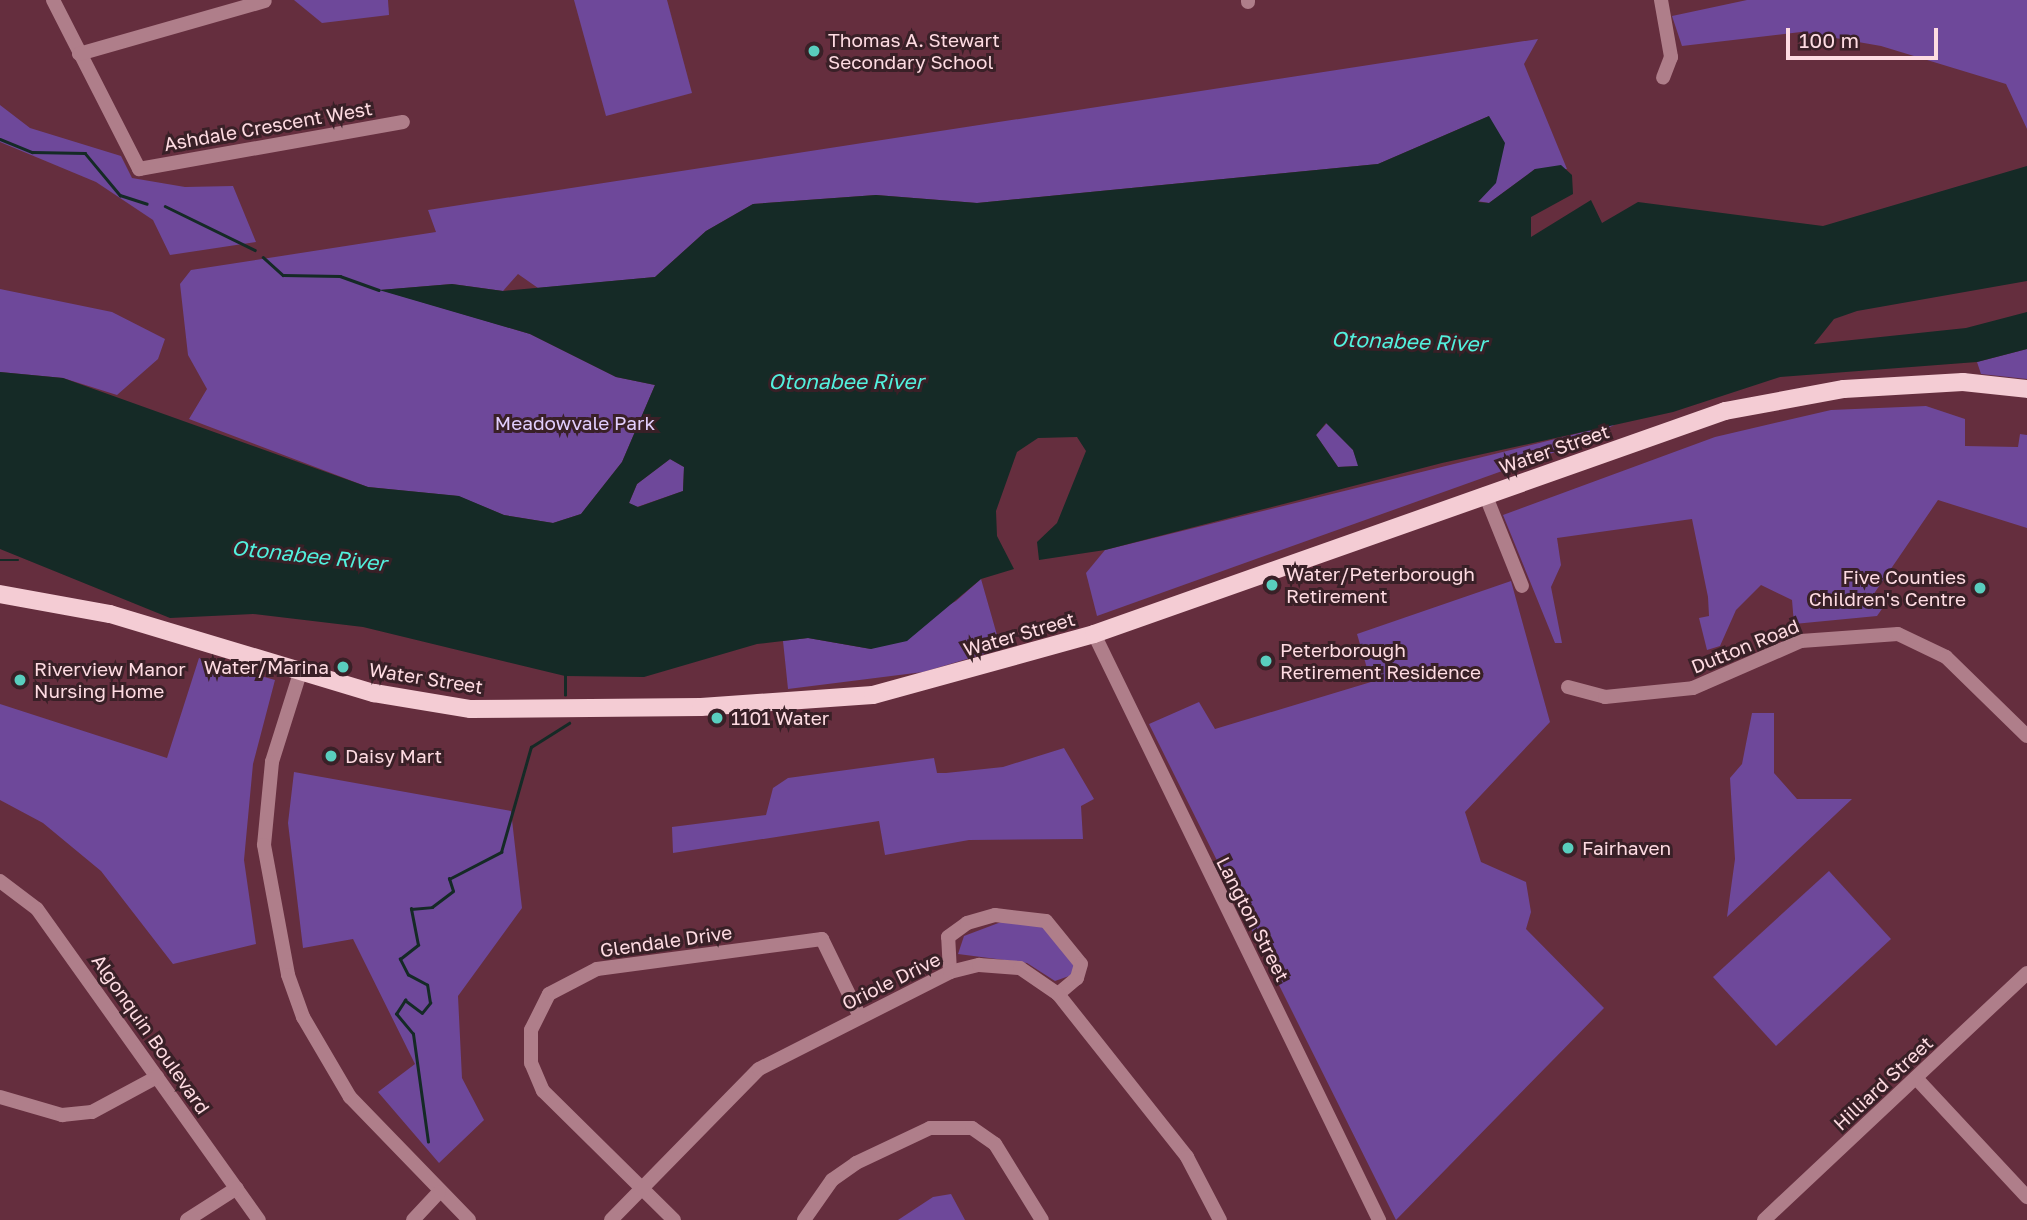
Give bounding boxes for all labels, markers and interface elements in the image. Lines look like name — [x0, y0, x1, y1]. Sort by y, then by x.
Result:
scale bar — [1789, 14, 1941, 58]
text: 100 m — [1799, 27, 1859, 53]
place label: Thomas A. Stewart Secondary School — [828, 29, 1000, 73]
marker: Thomas A. Stewart Secondary School — [806, 43, 822, 59]
street label: Ashdale Crescent West — [162, 96, 374, 156]
water label: Otonabee River — [1331, 326, 1487, 356]
water label: Otonabee River — [768, 368, 924, 394]
park label: Meadowvale Park — [495, 412, 655, 434]
street label: Water Street — [1496, 419, 1612, 479]
water label: Otonabee River — [230, 534, 388, 576]
place label: Water/Peterborough Retirement — [1286, 563, 1475, 607]
place label: Five Counties Children's Centre — [1809, 566, 1966, 610]
marker: Water/Peterborough Retirement — [1264, 577, 1280, 593]
marker: Five Counties Children's Centre — [1972, 580, 1988, 596]
street label: Water Street — [961, 607, 1077, 661]
street label: Dutton Road — [1688, 614, 1802, 678]
place label: Peterborough Retirement Residence — [1280, 639, 1481, 683]
marker: Peterborough Retirement Residence — [1258, 653, 1274, 669]
place label: Water/Marina — [204, 656, 329, 678]
place label: Riverview Manor Nursing Home — [34, 658, 186, 702]
street label: Water Street — [367, 658, 485, 698]
marker: Water/Marina — [335, 659, 351, 675]
marker: Riverview Manor Nursing Home — [12, 672, 28, 688]
place label: 1101 Water — [731, 707, 829, 729]
marker: 1101 Water — [709, 710, 725, 726]
place label: Daisy Mart — [345, 745, 442, 767]
marker: Daisy Mart — [323, 748, 339, 764]
place label: Fairhaven — [1582, 837, 1671, 859]
marker: Fairhaven — [1560, 840, 1576, 856]
street label: Langton Street — [1212, 853, 1294, 985]
street label: Glendale Drive — [598, 920, 734, 962]
street label: Oriole Drive — [838, 947, 944, 1015]
street label: Algonquin Boulevard — [87, 950, 215, 1118]
street label: Hilliard Street — [1829, 1031, 1937, 1135]

